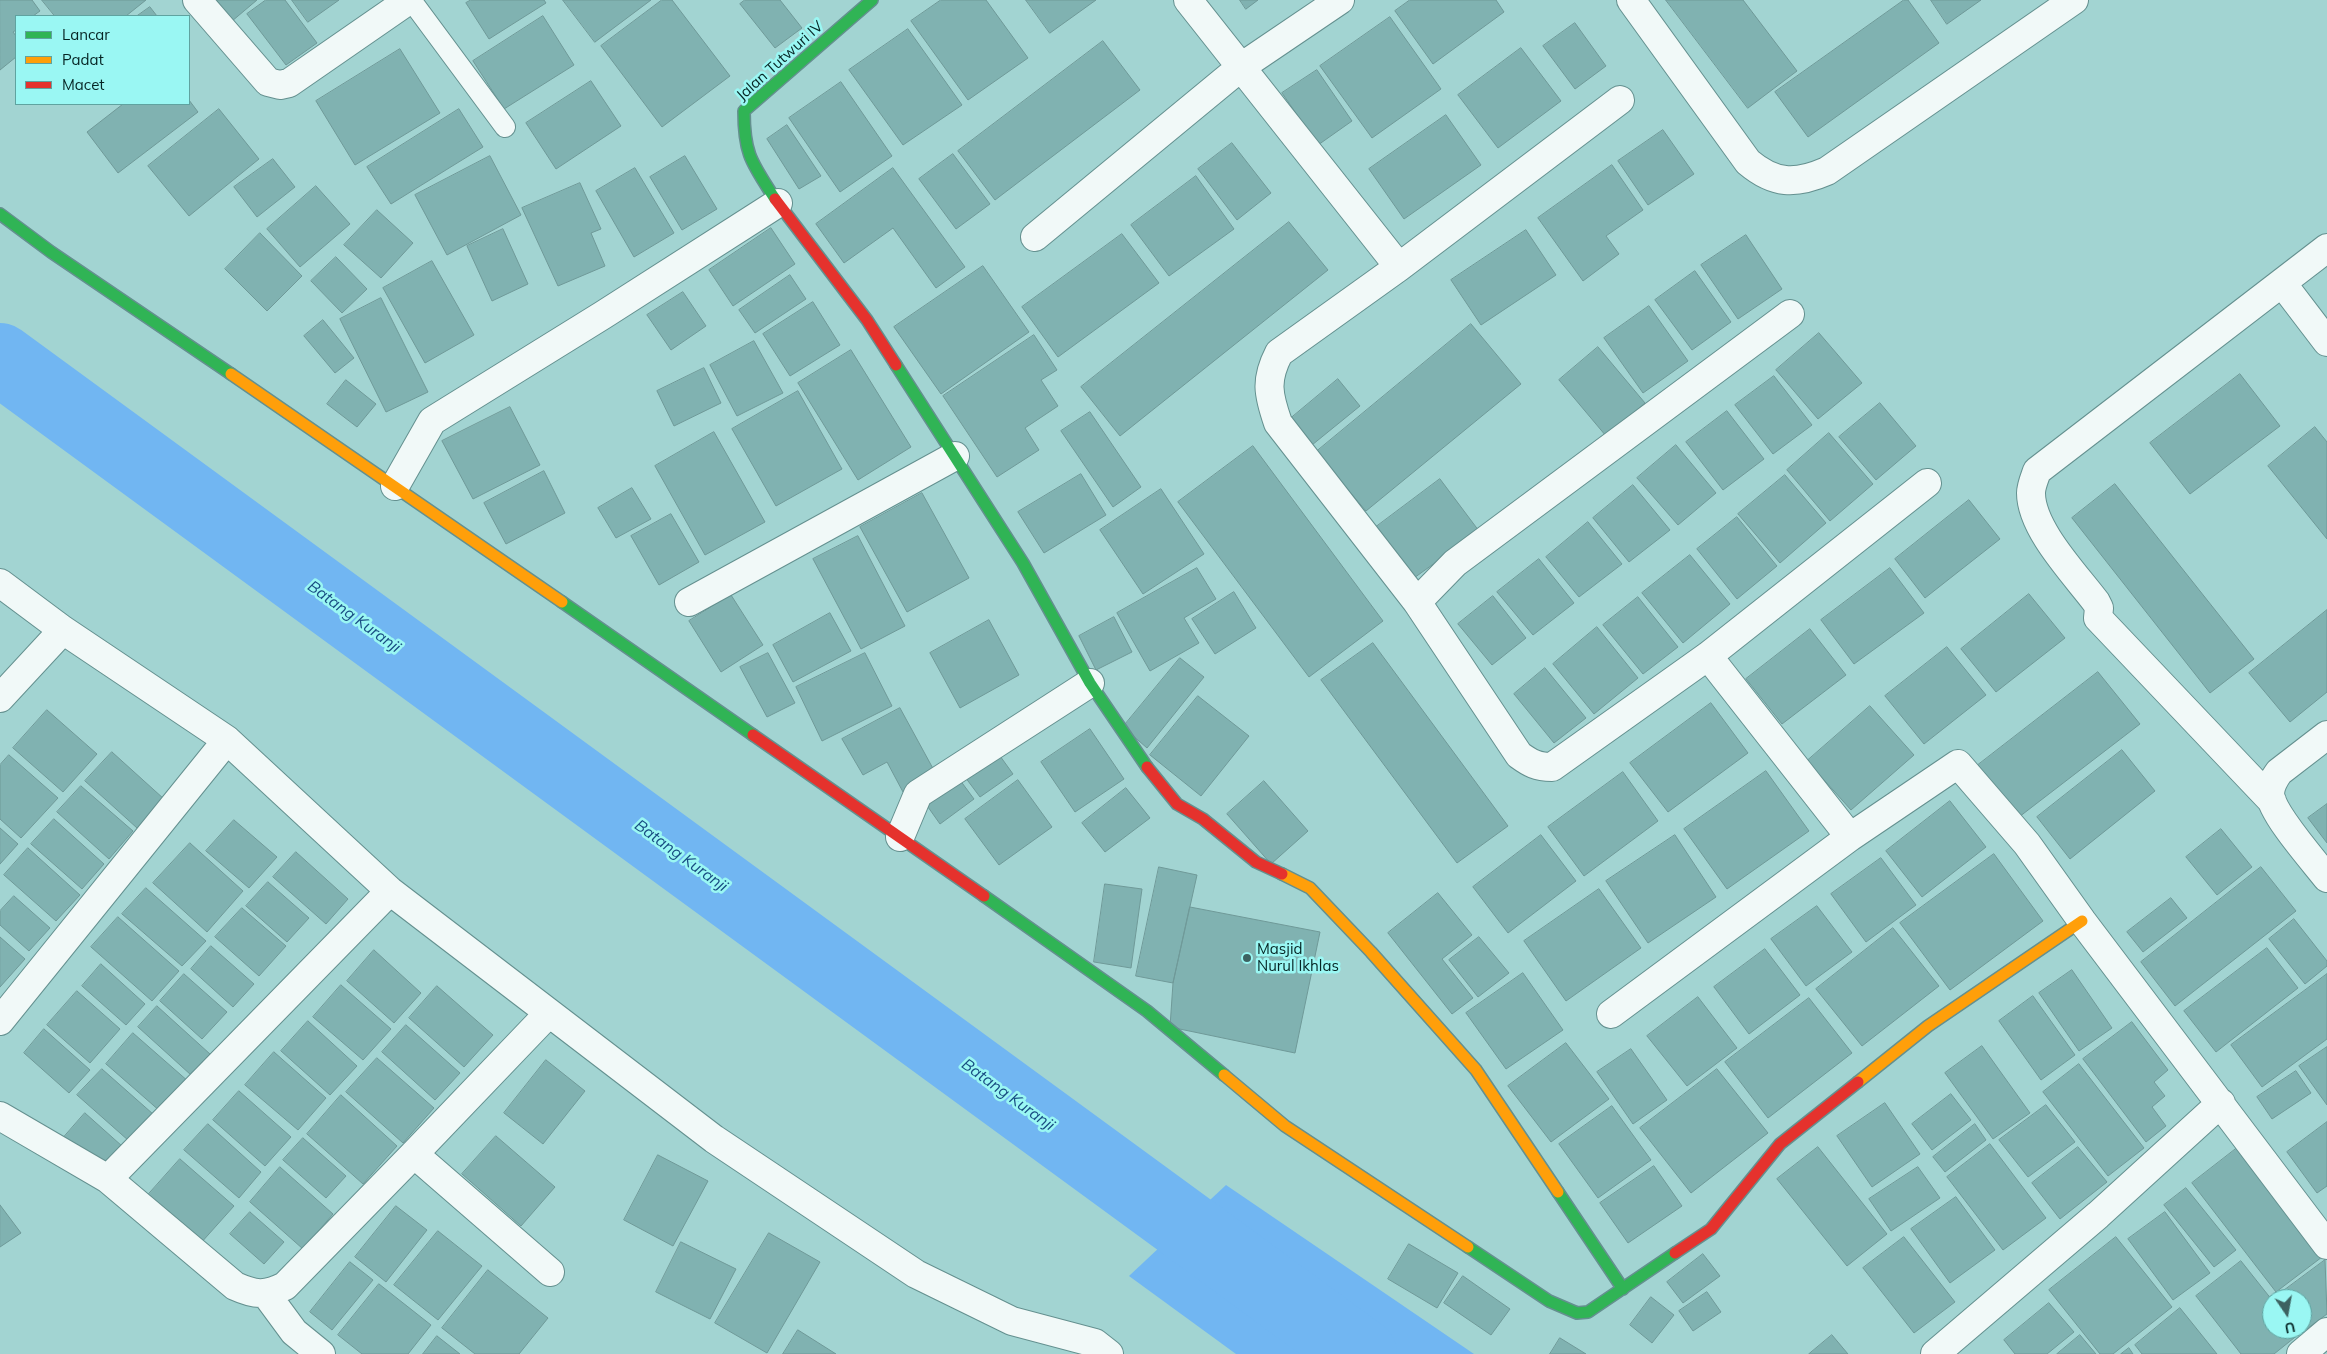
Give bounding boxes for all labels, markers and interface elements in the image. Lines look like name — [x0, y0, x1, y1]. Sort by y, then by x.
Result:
legend — [15, 15, 190, 105]
street label: Jalan Tutwuri IV — [733, 17, 827, 105]
text: Lancar — [62, 25, 110, 44]
text: Padat — [62, 50, 104, 69]
text: Macet — [62, 75, 105, 94]
water label: Batang Kuranji — [304, 577, 404, 657]
water label: Batang Kuranji — [631, 816, 731, 896]
place label: Masjid Nurul Ikhlas — [1257, 940, 1339, 975]
marker: Masjid Nurul Ikhlas — [1241, 952, 1253, 964]
water label: Batang Kuranji — [958, 1055, 1058, 1135]
north arrow — [2262, 1289, 2312, 1339]
text: U — [2283, 1318, 2297, 1338]

